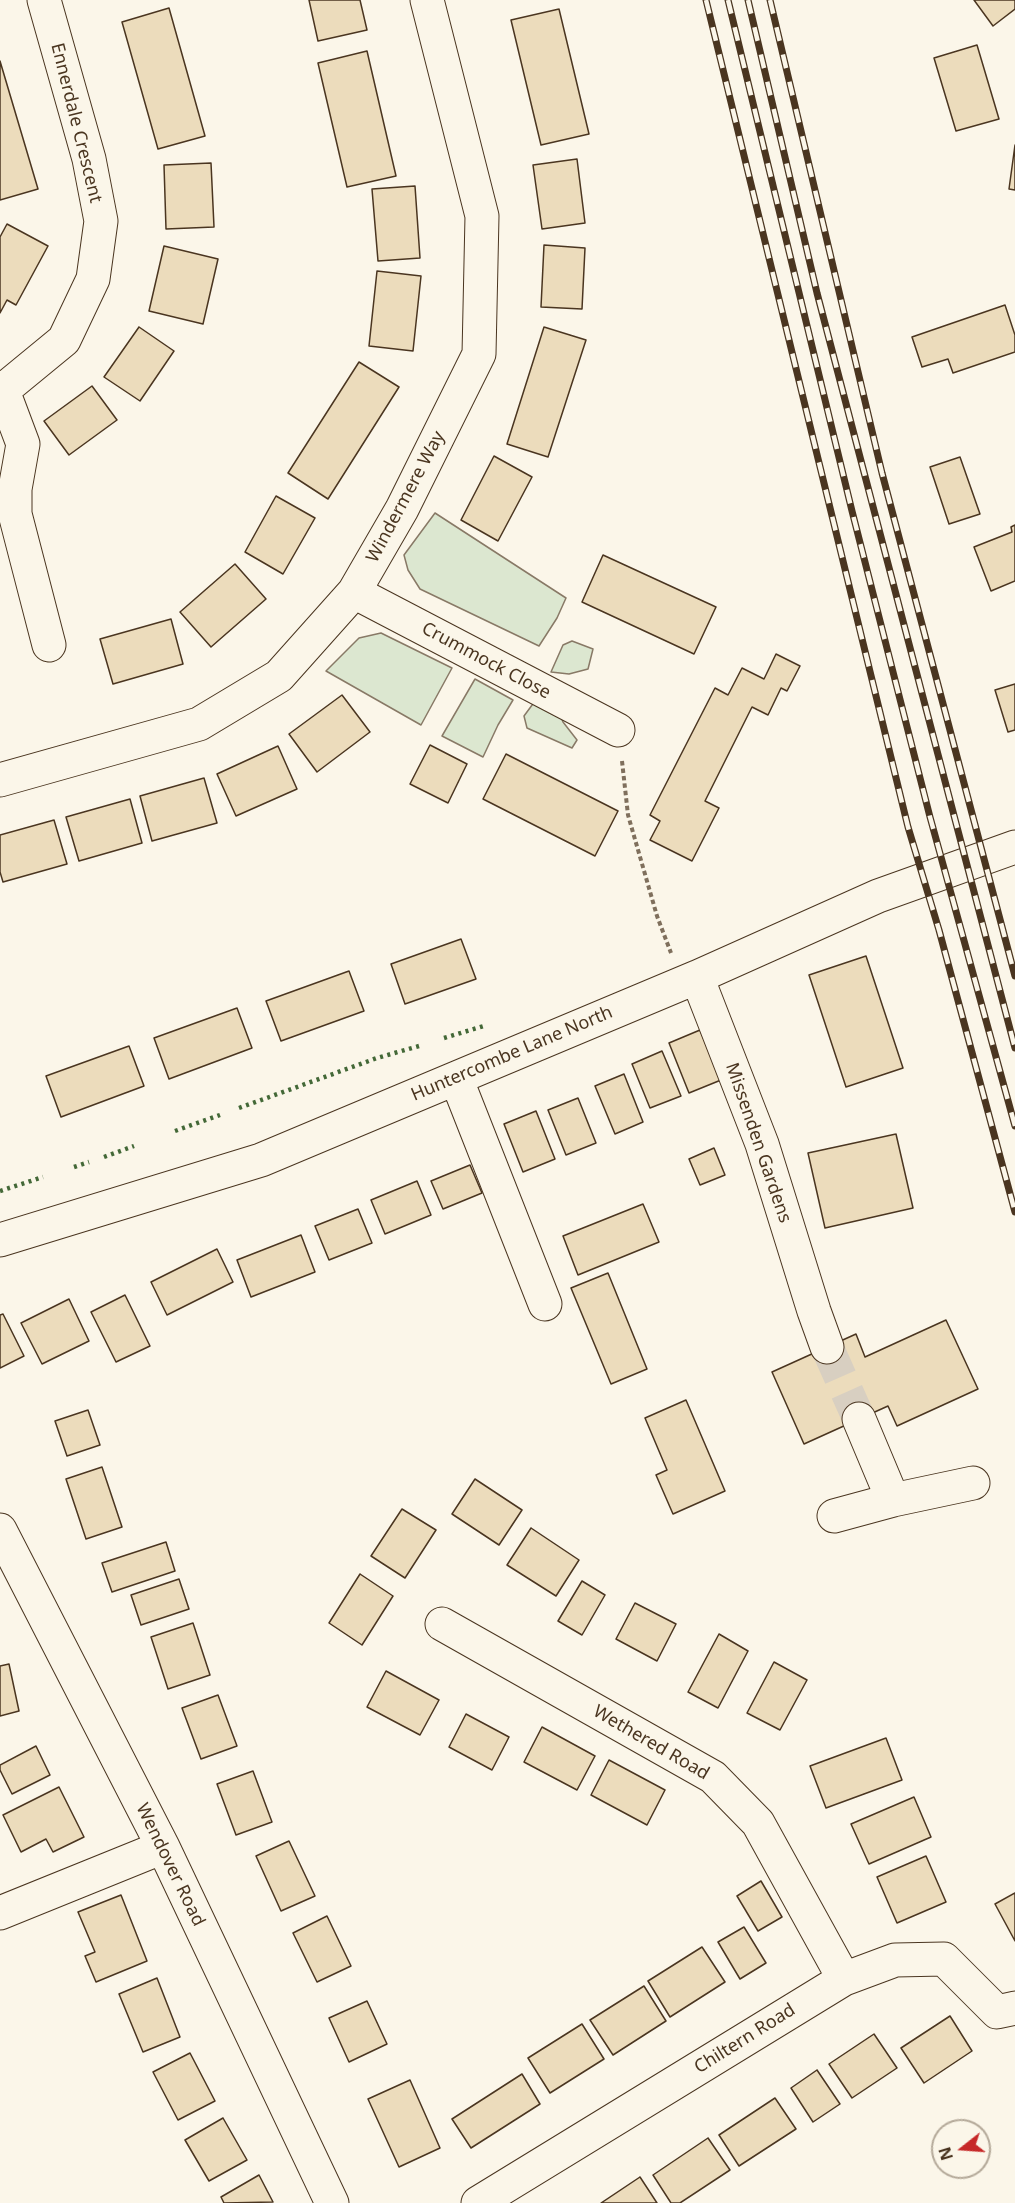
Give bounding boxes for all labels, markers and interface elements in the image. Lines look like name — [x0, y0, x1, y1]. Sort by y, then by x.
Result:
street label: Ennerdale Crescent — [46, 41, 106, 205]
street label: Windermere Way — [362, 428, 450, 566]
street label: Crummock Close — [418, 618, 554, 704]
street label: Huntercombe Lane North — [408, 1002, 616, 1106]
street label: Missenden Gardens — [720, 1060, 796, 1226]
street label: Wethered Road — [589, 1701, 713, 1785]
street label: Wendover Road — [131, 1800, 209, 1930]
street label: Chiltern Road — [691, 1999, 799, 2079]
north arrow — [931, 2119, 991, 2179]
text: N — [933, 2144, 958, 2163]

